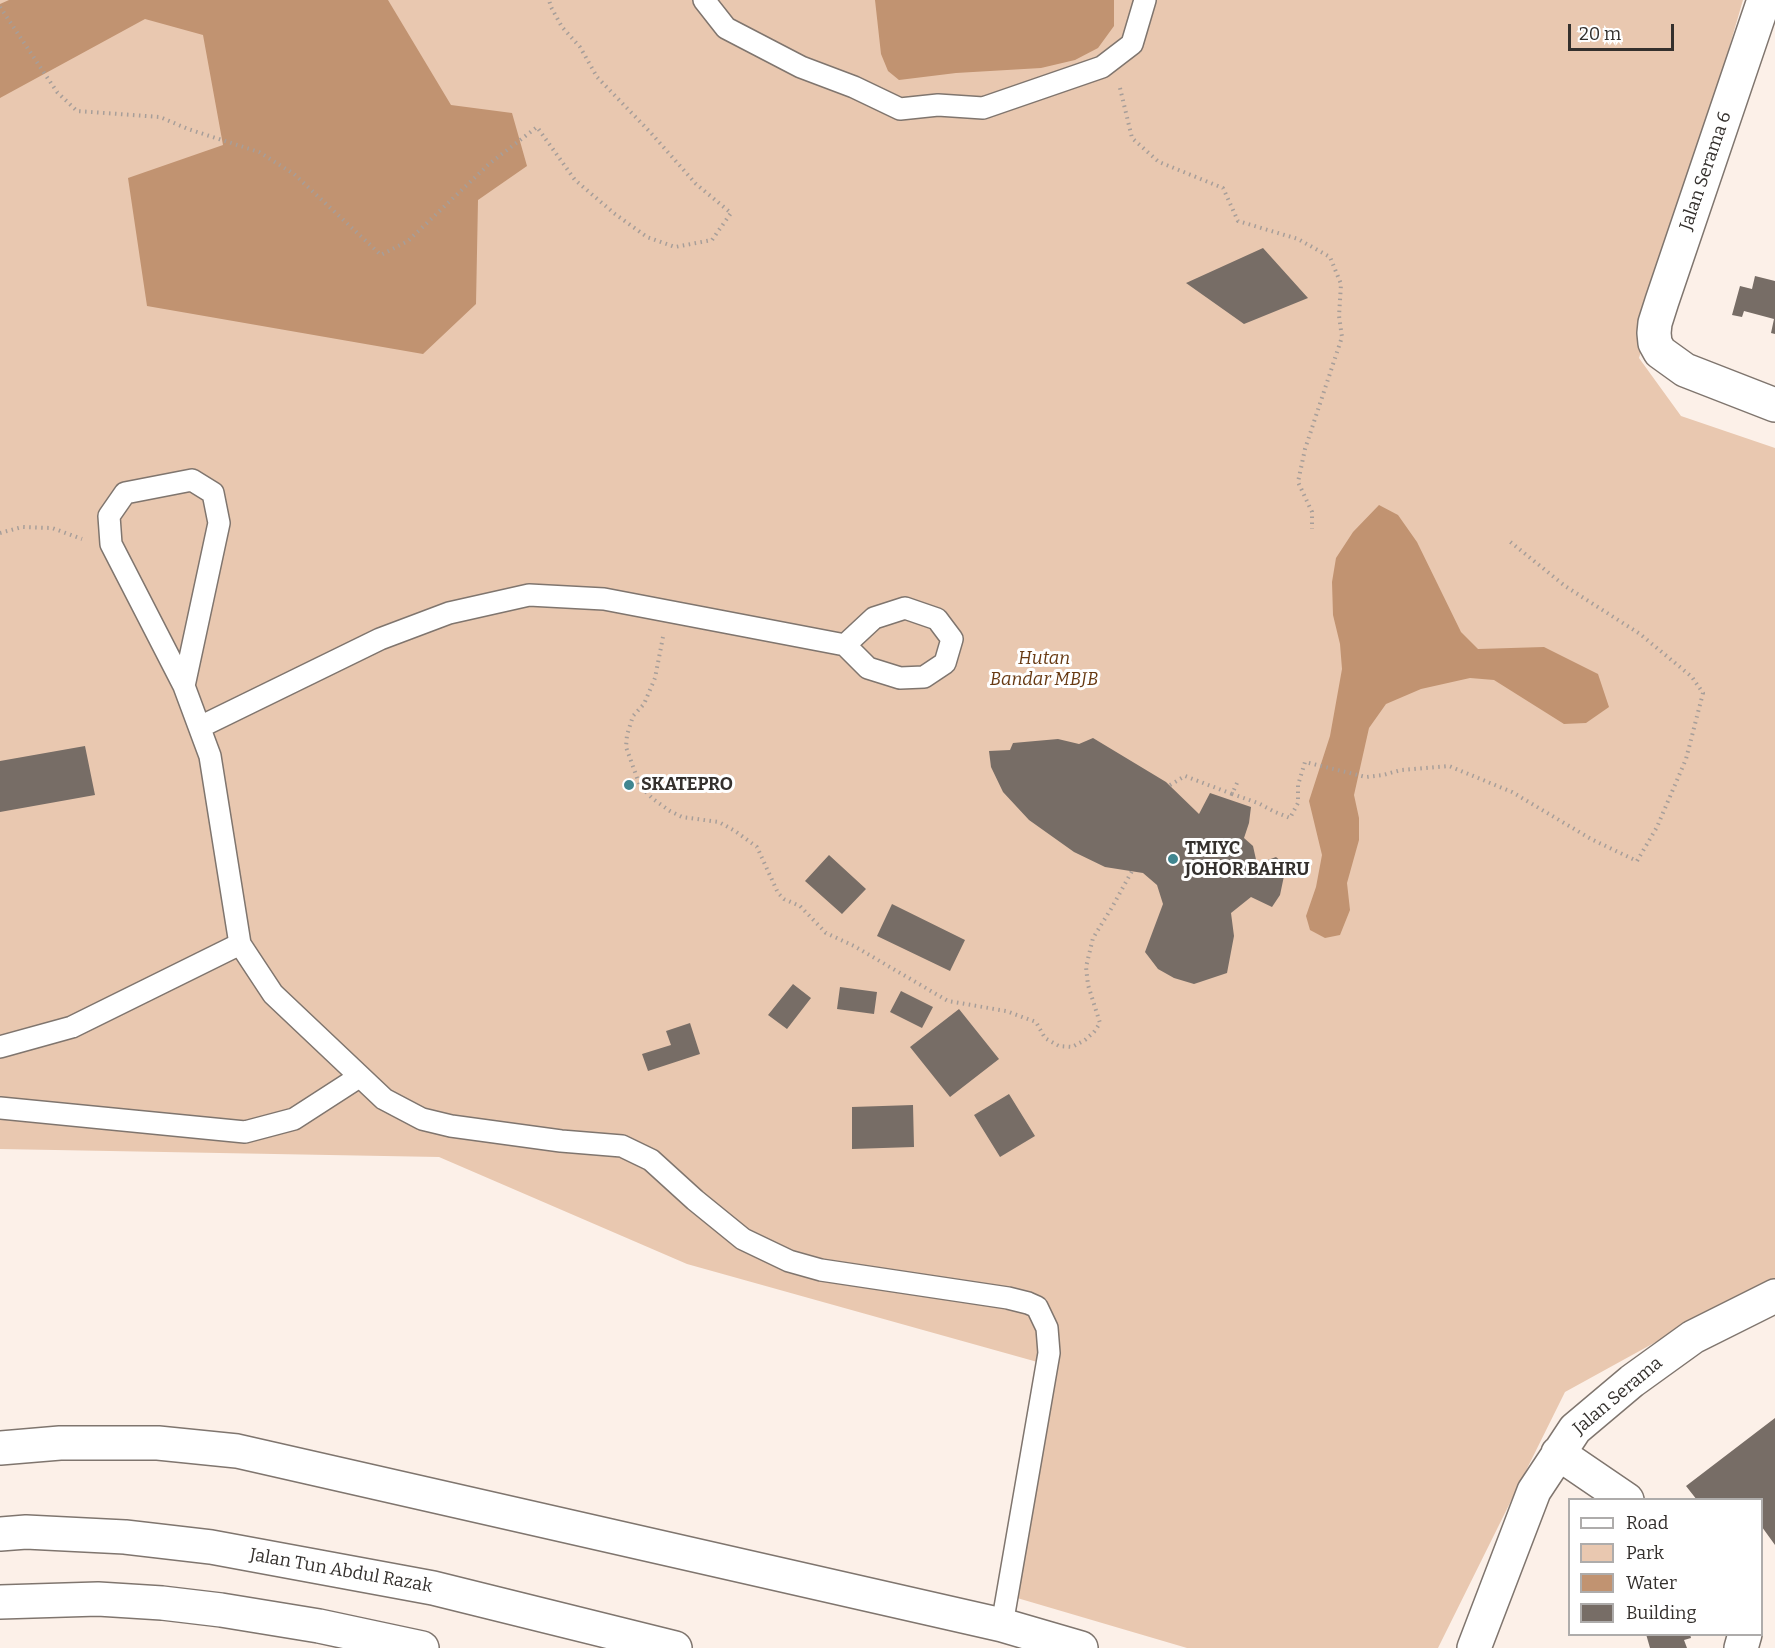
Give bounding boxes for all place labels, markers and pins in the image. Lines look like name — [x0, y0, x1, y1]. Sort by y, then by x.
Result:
place label: SKATEPRO — [641, 774, 733, 796]
marker: SKATEPRO — [622, 778, 636, 792]
place label: TMIYC JOHOR BAHRU — [1185, 838, 1310, 880]
marker: TMIYC JOHOR BAHRU — [1166, 852, 1180, 866]

